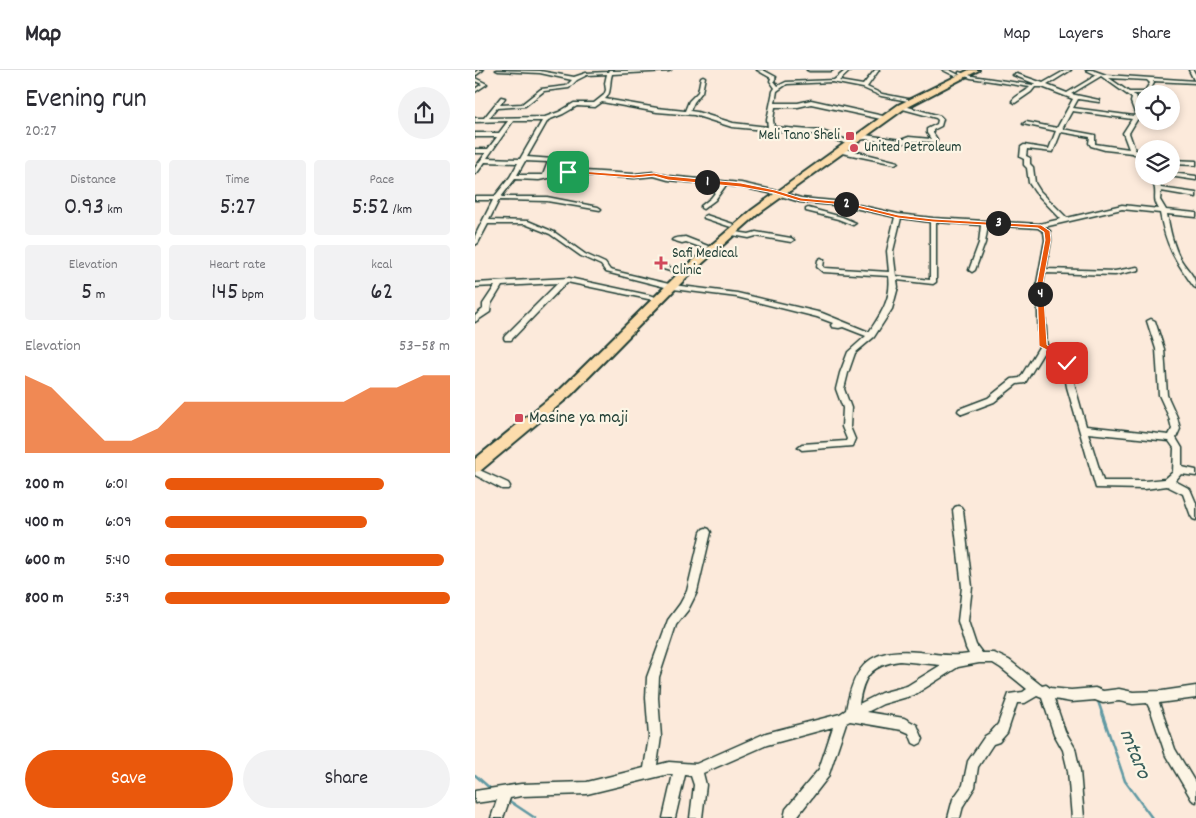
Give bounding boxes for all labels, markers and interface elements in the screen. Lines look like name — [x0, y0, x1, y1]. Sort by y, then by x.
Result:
text: Map — [25, 18, 61, 52]
text: Map — [1003, 22, 1030, 47]
text: Layers — [1058, 22, 1104, 47]
text: Share — [1132, 22, 1171, 47]
text: Evening run — [25, 81, 147, 121]
map controls — [1135, 85, 1180, 185]
button: locate — [1135, 85, 1180, 130]
button: share — [398, 87, 450, 139]
text: 20:27 — [25, 120, 57, 143]
place label: Meli Tano Sheli — [758, 125, 840, 147]
marker: Meli Tano Sheli — [844, 130, 856, 142]
place label: United Petroleum — [864, 137, 962, 159]
button: layers — [1135, 140, 1180, 185]
marker: United Petroleum — [848, 142, 860, 154]
pin — [547, 151, 589, 193]
icon: arrive — [554, 158, 582, 186]
text: Distance — [70, 170, 116, 190]
text: Time — [226, 170, 249, 190]
text: Pace — [369, 170, 394, 190]
pin: 1 — [695, 170, 719, 194]
text: 1 — [706, 172, 709, 192]
text: 0.93 — [64, 190, 104, 226]
text: 5:27 — [219, 190, 256, 226]
text: 5:52 — [351, 190, 390, 226]
pin: 2 — [833, 192, 859, 216]
text: 2 — [843, 194, 850, 214]
text: km — [104, 200, 123, 220]
text: /km — [390, 200, 412, 220]
pin: 3 — [985, 210, 1011, 236]
text: 3 — [995, 213, 1002, 233]
place label: Safi Medical Clinic — [672, 243, 738, 282]
text: Elevation — [69, 255, 118, 275]
text: Heart rate — [209, 255, 266, 275]
text: kcal — [371, 255, 392, 275]
marker: Safi Medical Clinic — [654, 256, 668, 270]
text: 5 — [81, 275, 93, 311]
text: 145 — [211, 275, 239, 311]
text: 62 — [370, 275, 393, 311]
pin: 4 — [1027, 282, 1053, 306]
text: 4 — [1038, 284, 1043, 304]
text: m — [93, 285, 105, 305]
text: bpm — [239, 285, 264, 305]
text: Elevation — [25, 335, 81, 358]
text: 53–58 m — [399, 335, 450, 358]
pin — [1046, 342, 1088, 384]
icon: check — [1053, 349, 1081, 377]
place label: Masine ya maji — [529, 406, 628, 431]
marker: Masine ya maji — [513, 412, 525, 424]
text: 200 m — [25, 473, 64, 496]
text: 6:01 — [105, 473, 128, 496]
text: 400 m — [25, 511, 64, 534]
text: 6:09 — [105, 511, 132, 534]
text: 600 m — [25, 549, 65, 572]
text: 5:40 — [105, 549, 130, 572]
text: 800 m — [25, 587, 64, 610]
text: 5:39 — [105, 587, 130, 610]
water label: mtaro — [1110, 724, 1158, 785]
button: Save — [25, 750, 233, 808]
button: Share — [243, 750, 450, 808]

